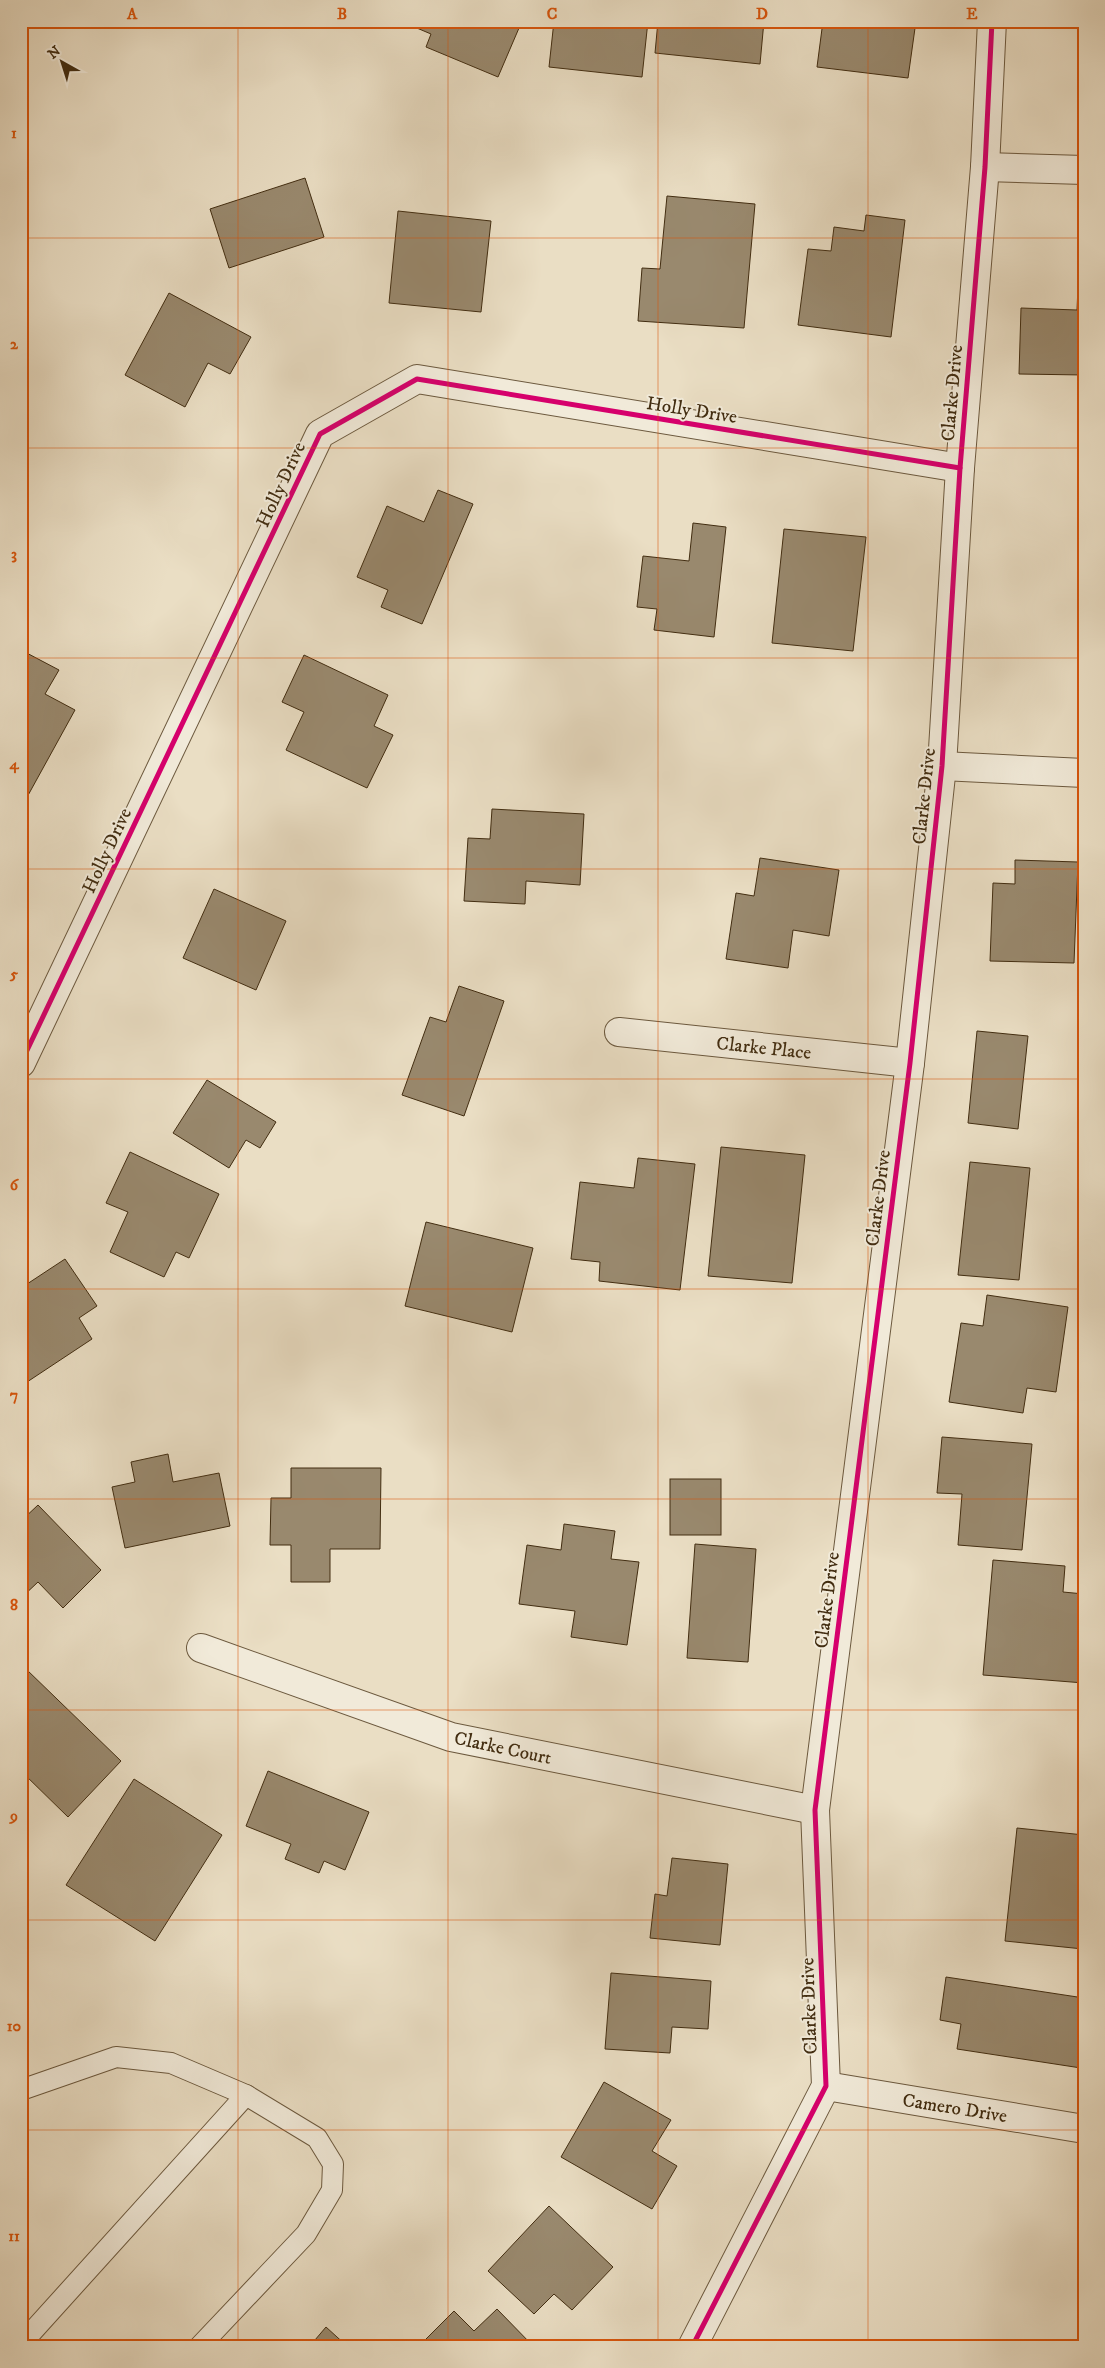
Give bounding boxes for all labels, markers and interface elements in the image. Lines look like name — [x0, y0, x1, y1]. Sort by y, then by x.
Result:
text: A — [126, 4, 138, 24]
text: B — [337, 4, 347, 24]
text: C — [547, 4, 557, 24]
text: D — [756, 4, 768, 24]
text: E — [966, 4, 978, 24]
north arrow — [38, 38, 88, 88]
text: N — [44, 42, 65, 63]
text: 1 — [11, 123, 17, 143]
text: 2 — [10, 334, 19, 354]
street label: Clarke Drive — [937, 344, 968, 442]
street label: Holly Drive — [645, 392, 739, 429]
street label: Holly Drive — [252, 438, 311, 531]
text: 3 — [11, 544, 17, 564]
street label: Clarke Drive — [908, 747, 941, 846]
text: 4 — [8, 754, 19, 774]
street label: Holly Drive — [78, 804, 137, 897]
text: 5 — [9, 964, 18, 984]
street label: Clarke Place — [715, 1032, 813, 1065]
street label: Clarke Drive — [861, 1149, 896, 1248]
text: 6 — [10, 1175, 20, 1195]
text: 7 — [10, 1385, 18, 1405]
street label: Clarke Drive — [810, 1551, 845, 1650]
text: 8 — [10, 1595, 18, 1615]
street label: Clarke Court — [452, 1727, 553, 1770]
text: 9 — [9, 1806, 18, 1826]
street label: Clarke Drive — [796, 1957, 823, 2055]
text: 10 — [7, 2016, 22, 2036]
street label: Camero Drive — [901, 2089, 1009, 2128]
text: 11 — [8, 2226, 20, 2246]

